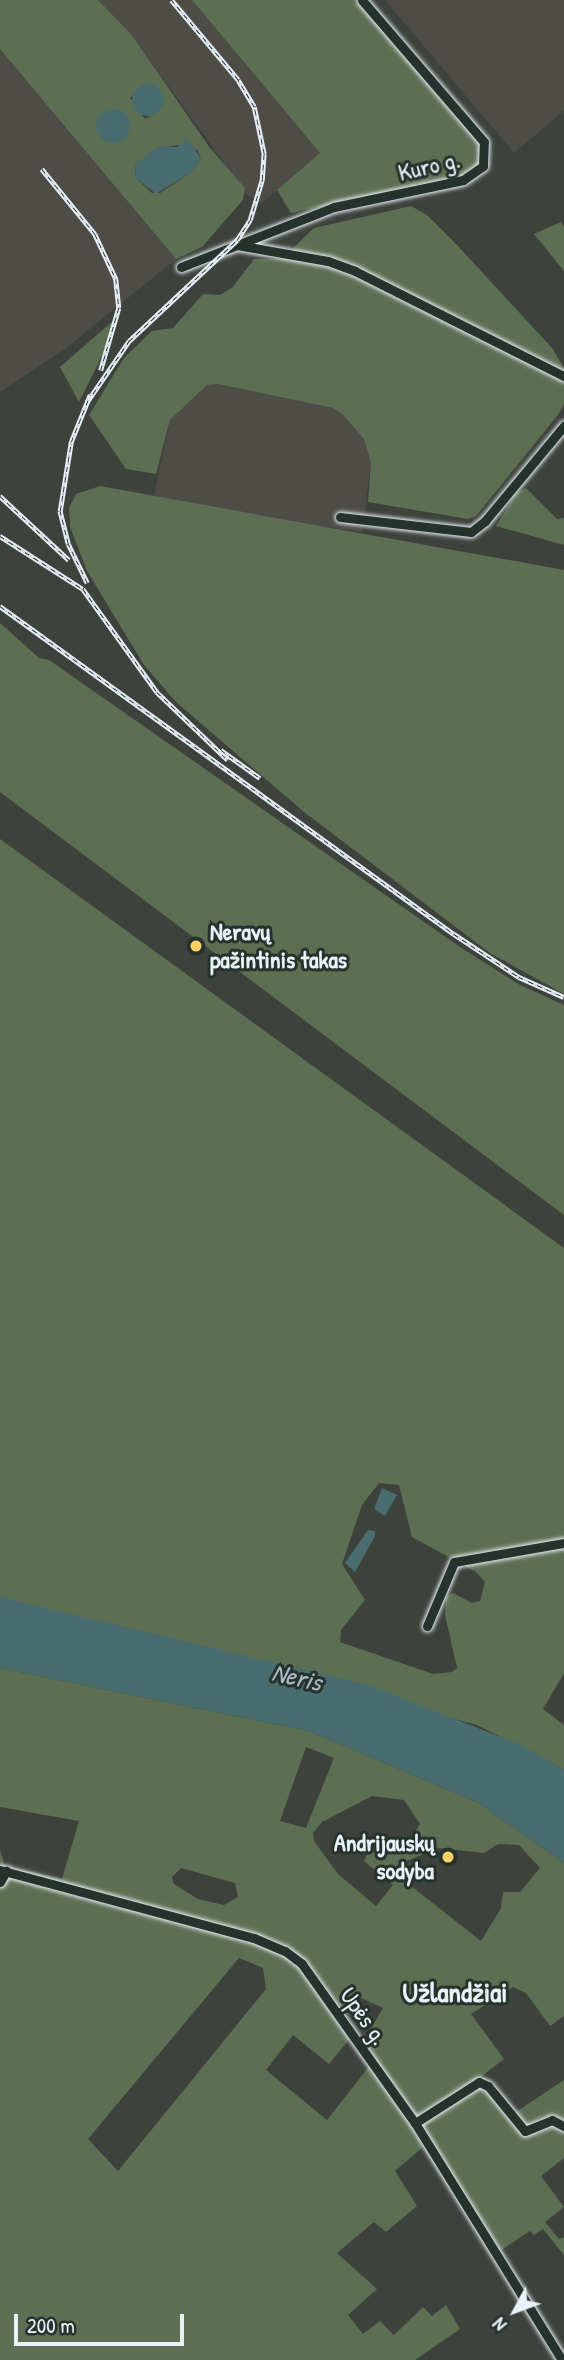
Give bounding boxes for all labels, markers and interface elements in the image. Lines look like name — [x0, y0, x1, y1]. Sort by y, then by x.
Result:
street label: Kuro g. — [395, 145, 463, 187]
place label: Neravų pažintinis takas — [210, 918, 347, 974]
marker: Neravų pažintinis takas — [188, 938, 204, 954]
water label: Neris — [269, 1656, 325, 1698]
place label: Andrijauskų sodyba — [334, 1829, 434, 1885]
marker: Andrijauskų sodyba — [440, 1849, 456, 1865]
district label: Užlandžiai — [403, 1975, 507, 2009]
street label: Upės g. — [334, 1982, 394, 2050]
north arrow — [480, 2276, 550, 2346]
scale bar — [18, 2300, 187, 2344]
text: 200 m — [27, 2311, 75, 2340]
text: N — [486, 2312, 512, 2337]

